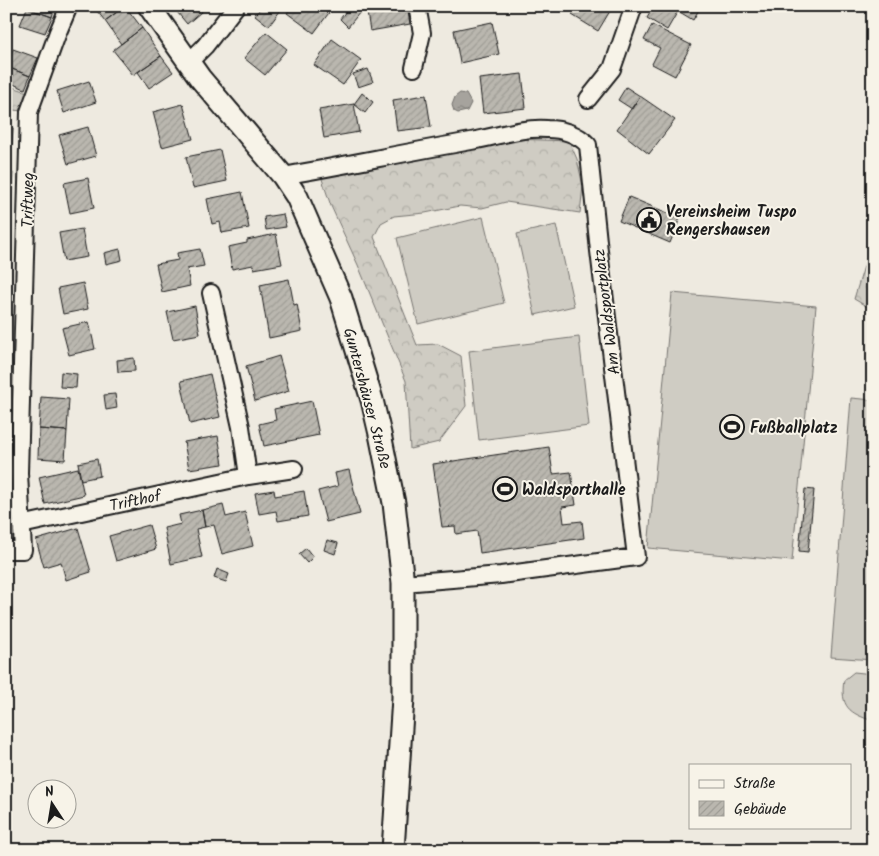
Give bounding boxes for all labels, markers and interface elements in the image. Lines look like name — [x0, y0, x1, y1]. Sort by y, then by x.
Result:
street label: Triftweg — [16, 172, 41, 228]
place label: Vereinsheim Tuspo Rengershausen — [666, 200, 797, 243]
public building icon: Vereinsheim Tuspo Rengershausen — [636, 207, 662, 233]
street label: Am Waldsportplatz — [587, 248, 628, 376]
street label: Guntershäuser Straße — [336, 325, 397, 472]
sports icon: Fußballplatz — [719, 414, 745, 440]
place label: Fußballplatz — [750, 416, 838, 441]
sports icon: Waldsporthalle — [492, 476, 518, 502]
place label: Waldsporthalle — [522, 478, 626, 503]
street label: Trifthof — [107, 483, 165, 519]
legend — [689, 764, 852, 828]
text: Straße — [734, 772, 776, 796]
north arrow — [28, 778, 78, 828]
text: N — [43, 781, 56, 804]
text: Gebäude — [734, 798, 787, 822]

